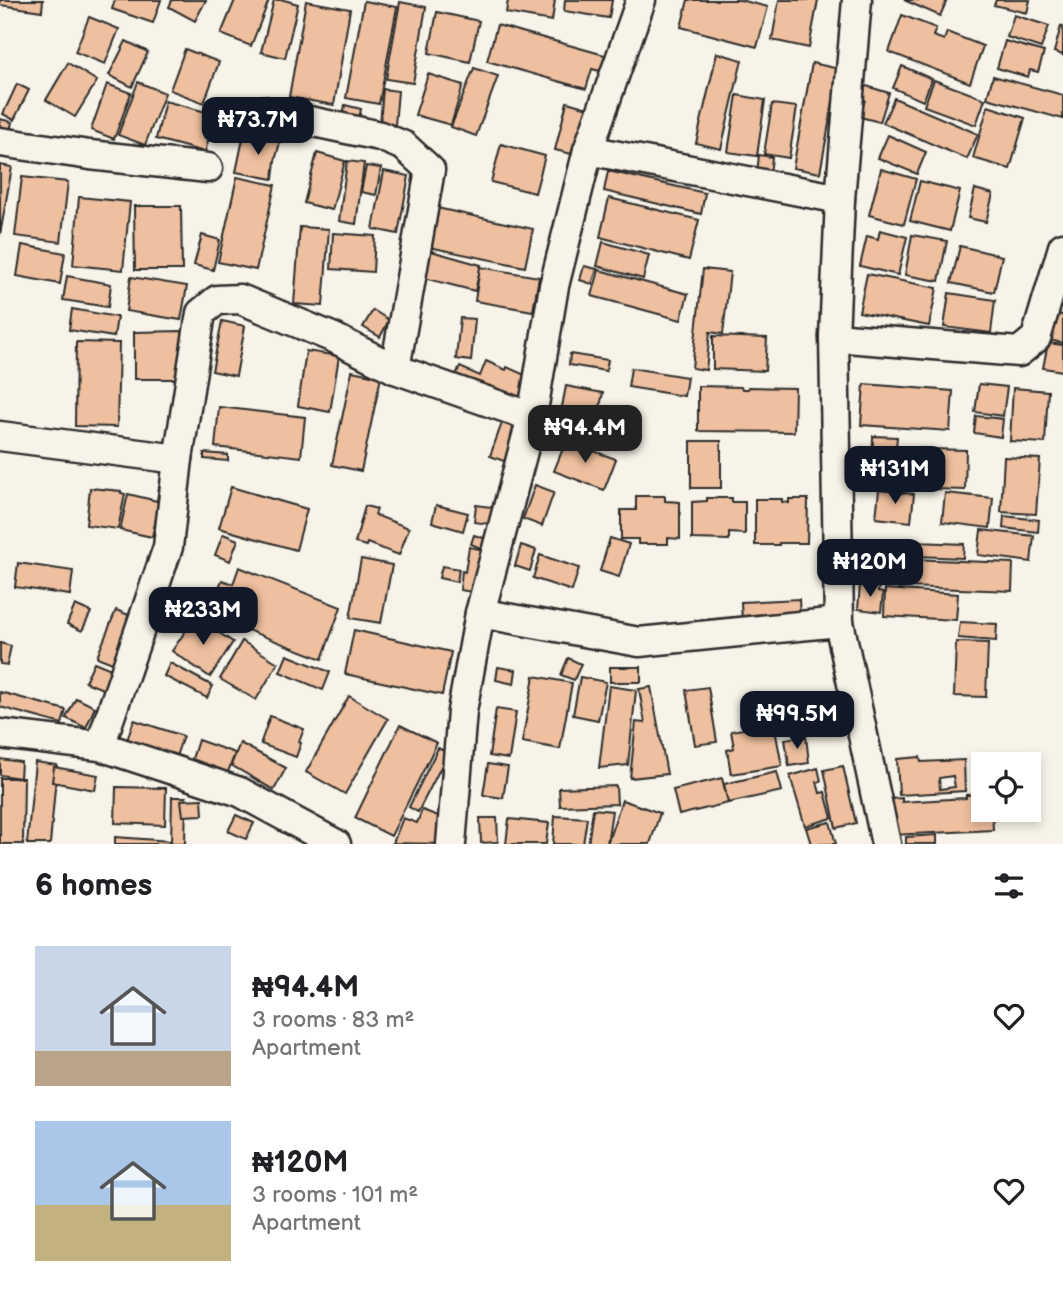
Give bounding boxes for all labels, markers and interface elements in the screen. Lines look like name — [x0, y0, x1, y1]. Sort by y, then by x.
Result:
pin: ₦73.7M — [201, 97, 315, 157]
text: ₦73.7M — [218, 106, 298, 134]
pin: ₦94.4M — [528, 406, 642, 465]
text: ₦94.4M — [544, 414, 626, 442]
pin: ₦131M — [846, 447, 944, 506]
text: ₦131M — [860, 455, 930, 483]
pin: ₦120M — [821, 540, 919, 599]
text: ₦120M — [833, 548, 907, 576]
pin: ₦233M — [154, 588, 252, 647]
text: ₦233M — [165, 596, 241, 624]
pin: ₦99.5M — [740, 692, 854, 751]
text: ₦99.5M — [756, 700, 838, 728]
map controls — [971, 752, 1041, 822]
button: locate — [971, 752, 1041, 822]
icon: filters — [990, 867, 1028, 905]
text: 6 homes — [35, 868, 152, 904]
text: ₦94.4M — [252, 970, 359, 1006]
icon: home — [91, 974, 175, 1058]
icon: heart — [990, 997, 1028, 1035]
text: 3 rooms · 83 m² — [252, 1006, 414, 1034]
text: Apartment — [252, 1034, 361, 1062]
text: ₦120M — [252, 1145, 348, 1181]
icon: home — [91, 1149, 175, 1233]
icon: heart — [990, 1172, 1028, 1210]
text: 3 rooms · 101 m² — [252, 1181, 418, 1209]
text: Apartment — [252, 1209, 361, 1237]

